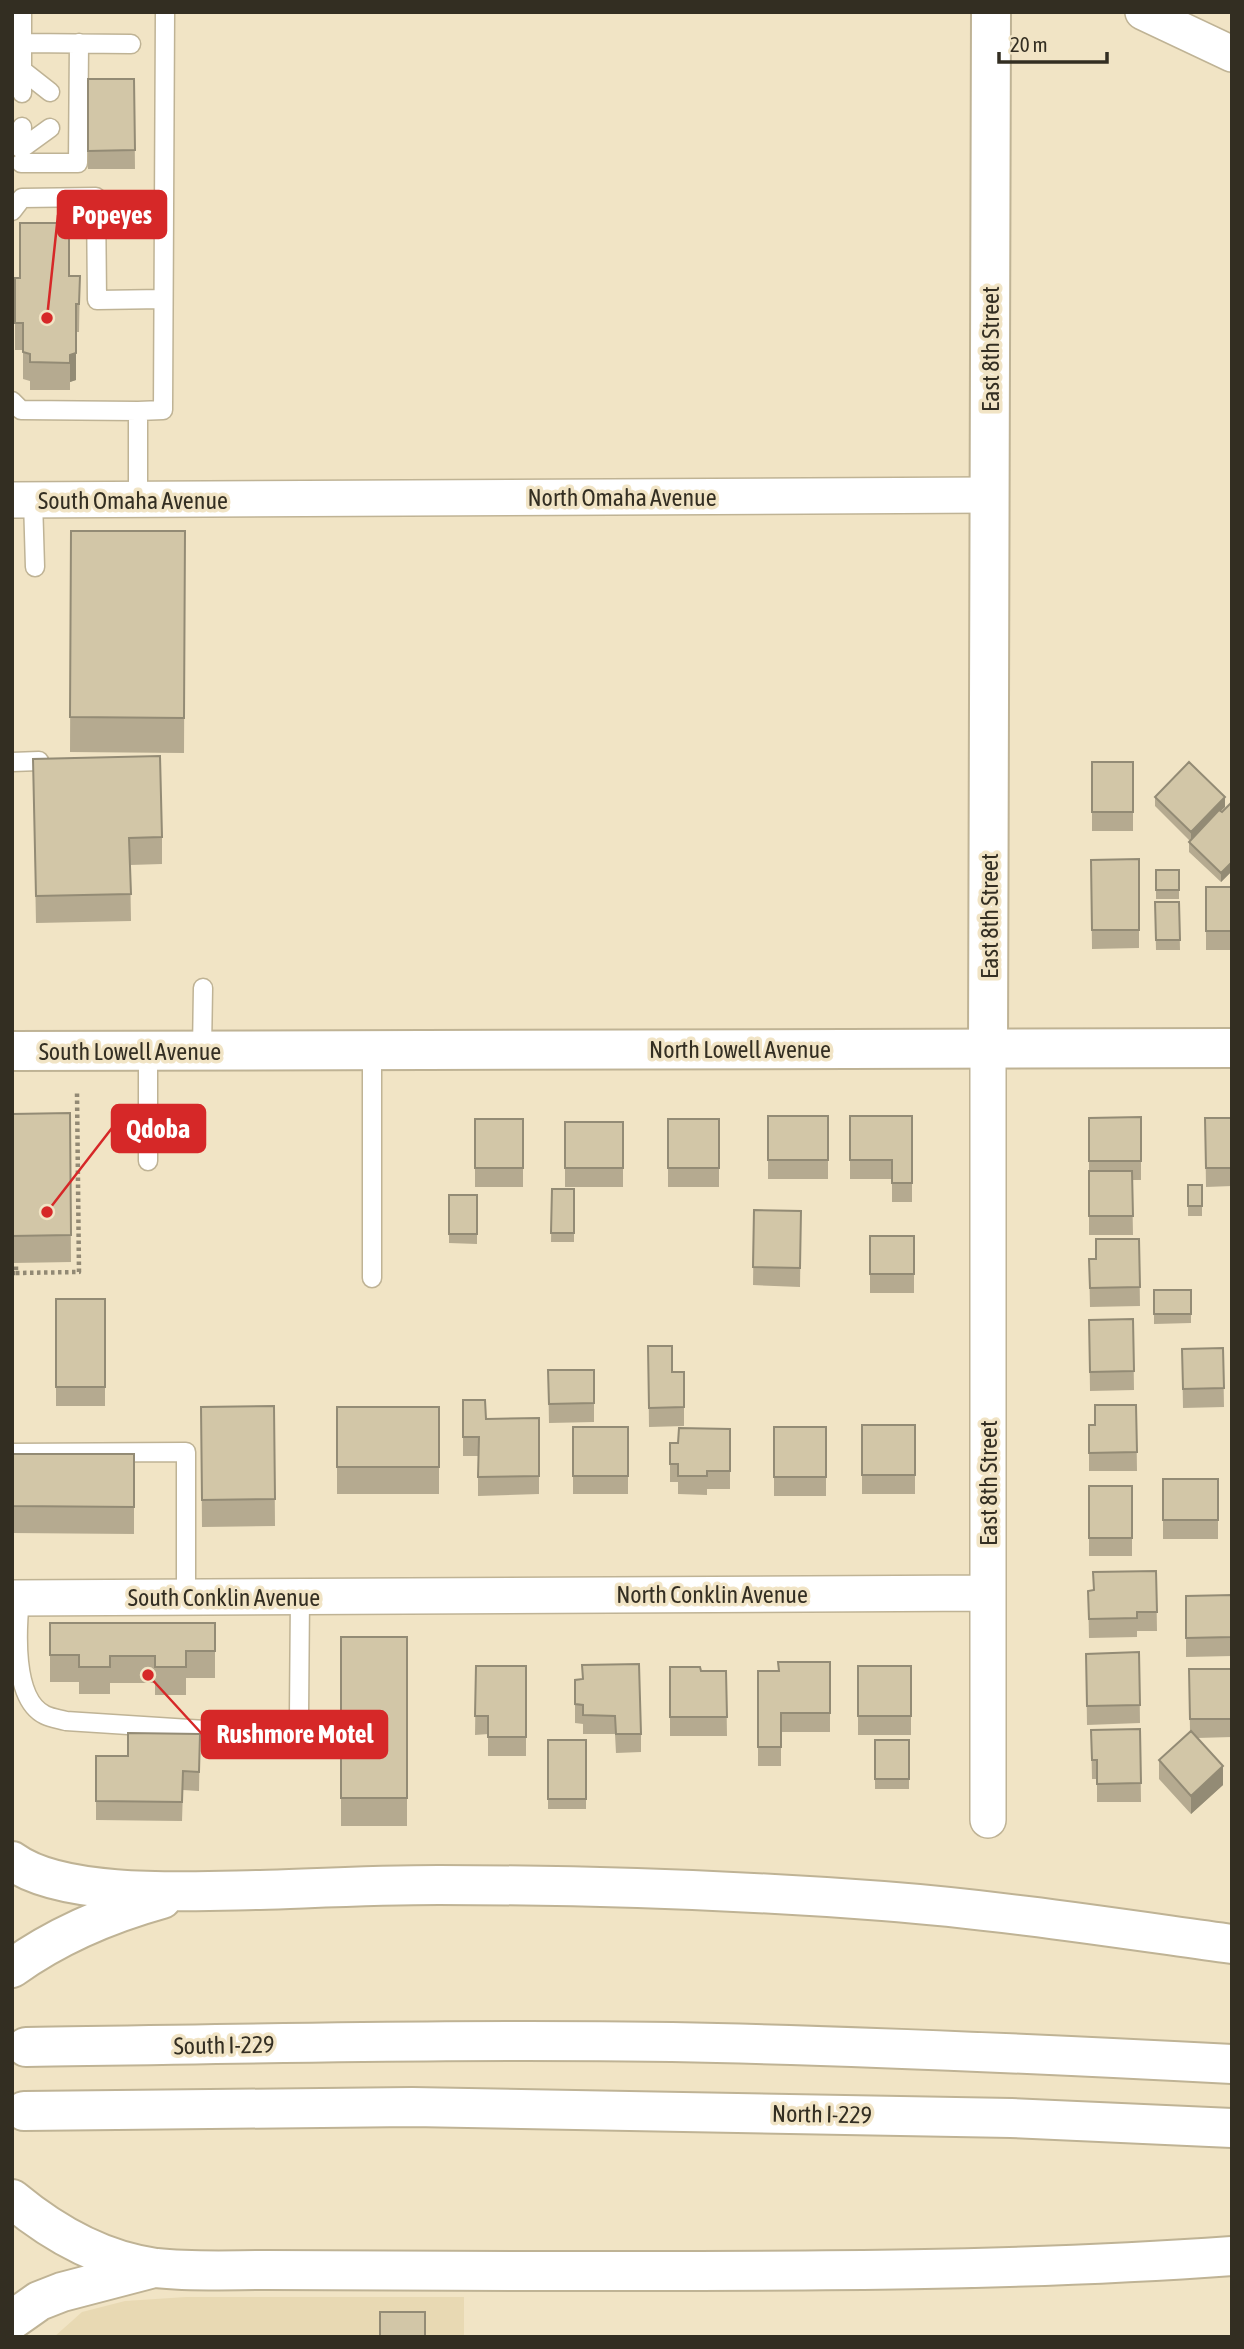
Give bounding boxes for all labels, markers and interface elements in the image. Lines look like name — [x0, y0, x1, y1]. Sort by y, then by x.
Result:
scale bar — [999, 21, 1108, 65]
text: 20 m — [1010, 32, 1048, 56]
callout: Popeyes — [58, 191, 166, 238]
text: Popeyes — [72, 200, 152, 230]
street label: East 8th Street — [977, 286, 1004, 412]
street label: North Omaha Avenue — [527, 484, 717, 511]
street label: South Omaha Avenue — [38, 487, 228, 514]
street label: East 8th Street — [976, 853, 1003, 979]
street label: North Lowell Avenue — [649, 1036, 831, 1063]
street label: South Lowell Avenue — [39, 1038, 221, 1065]
callout: Qdoba — [112, 1105, 205, 1152]
text: Qdoba — [126, 1114, 190, 1144]
street label: East 8th Street — [975, 1420, 1002, 1546]
street label: North Conklin Avenue — [616, 1581, 808, 1608]
street label: South Conklin Avenue — [128, 1584, 320, 1611]
callout: Rushmore Motel — [202, 1711, 387, 1758]
text: Rushmore Motel — [217, 1719, 375, 1749]
street label: South I-229 — [173, 2031, 275, 2059]
street label: North I-229 — [772, 2100, 872, 2128]

